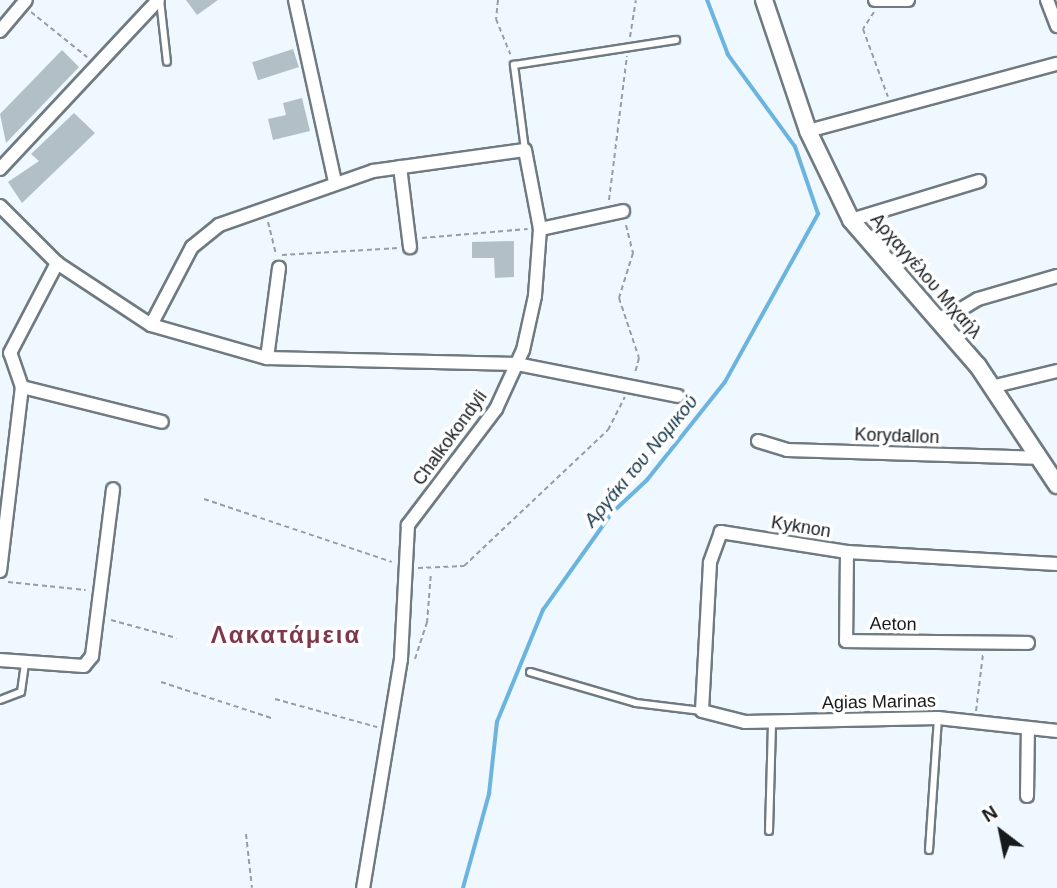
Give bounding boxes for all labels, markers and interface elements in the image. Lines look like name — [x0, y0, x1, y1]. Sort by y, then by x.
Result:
street label: Αρχαγγέλου Μιχαήλ — [866, 209, 986, 343]
street label: Chalkokondyli — [408, 386, 492, 490]
water label: Αργάκι του Νομικού — [579, 390, 703, 532]
street label: Korydallon — [854, 424, 940, 448]
street label: Kyknon — [770, 512, 832, 542]
street label: Aeton — [869, 613, 917, 635]
district label: Λακατάμεια — [212, 621, 360, 649]
street label: Agias Marinas — [822, 690, 936, 714]
north arrow — [966, 797, 1036, 867]
text: N — [978, 801, 1001, 826]

